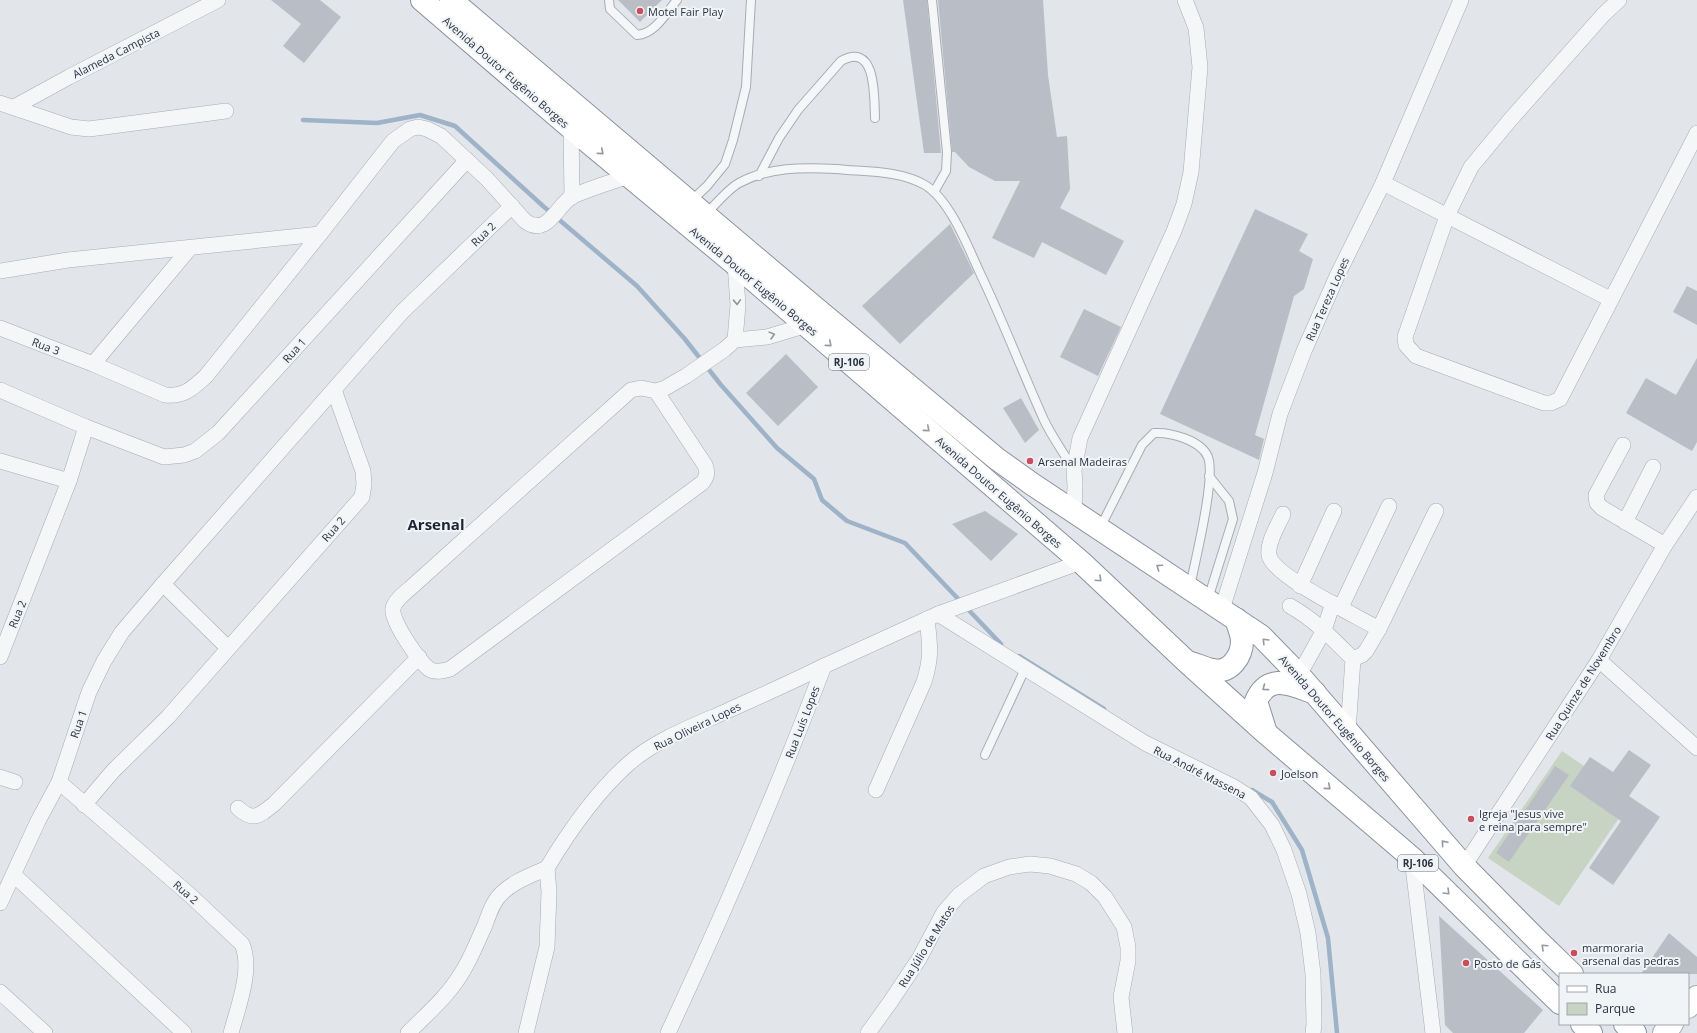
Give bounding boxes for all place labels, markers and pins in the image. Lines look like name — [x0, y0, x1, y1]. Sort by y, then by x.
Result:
place label: Motel Fair Play — [648, 4, 724, 19]
marker: Motel Fair Play — [635, 6, 645, 16]
place label: Arsenal Madeiras — [1038, 454, 1127, 469]
marker: Arsenal Madeiras — [1025, 456, 1035, 466]
place label: Joelson — [1280, 766, 1318, 781]
marker: Joelson — [1268, 768, 1278, 778]
place label: Igreja "Jesus vive e reina para sempre" — [1479, 806, 1587, 834]
marker: Igreja "Jesus vive e reina para sempre" — [1466, 814, 1476, 824]
place label: marmoraria arsenal das pedras — [1582, 940, 1679, 968]
marker: marmoraria arsenal das pedras — [1569, 948, 1579, 958]
place label: Posto de Gás — [1474, 956, 1541, 971]
marker: Posto de Gás — [1461, 958, 1471, 968]

